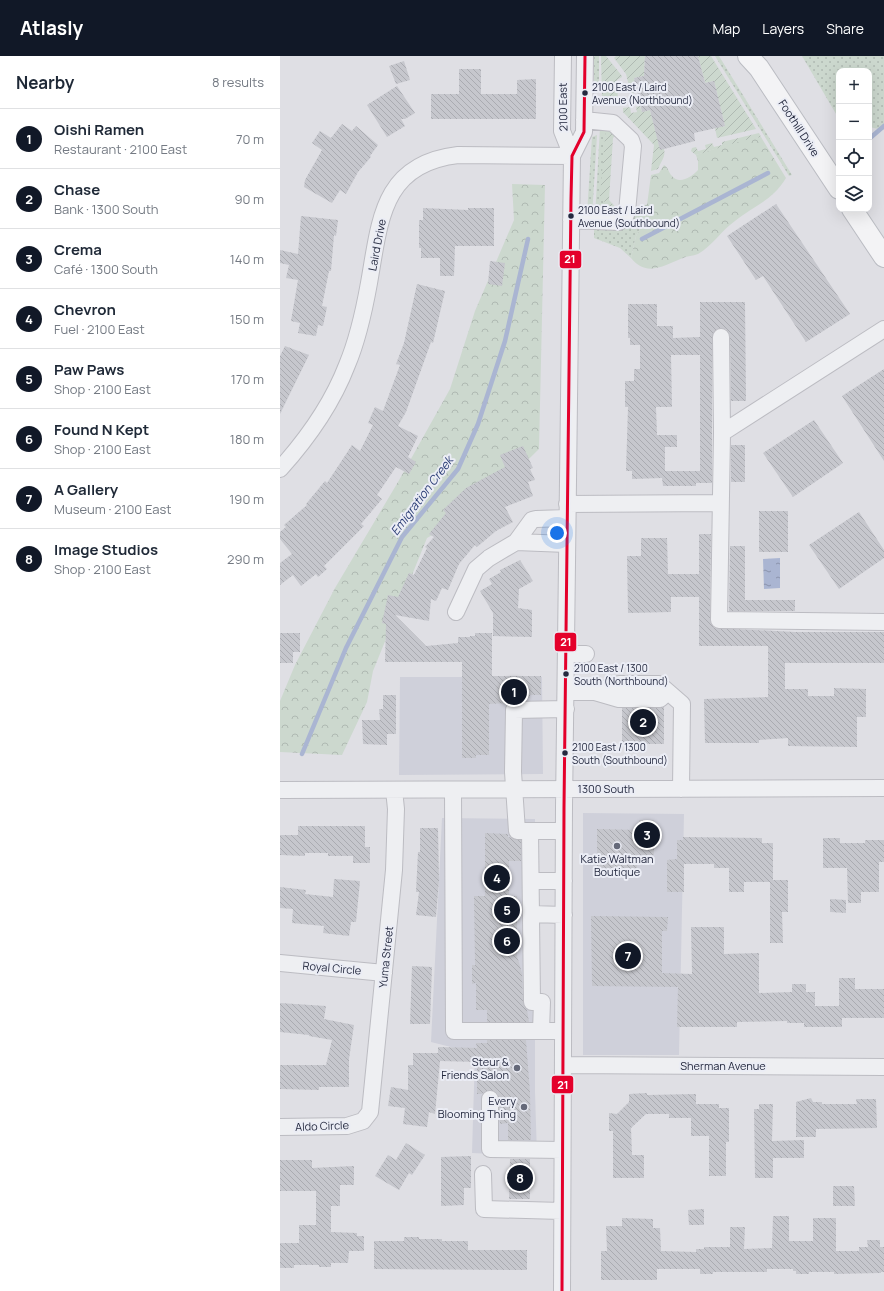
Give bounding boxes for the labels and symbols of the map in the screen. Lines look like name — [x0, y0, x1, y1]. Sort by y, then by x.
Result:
place label: 2100 East / Laird Avenue (Northbound) — [592, 80, 693, 107]
street label: 2100 East — [555, 83, 570, 132]
marker: 2100 East / Laird Avenue (Northbound) — [580, 88, 590, 98]
street label: Foothill Drive — [775, 96, 824, 160]
place label: 2100 East / Laird Avenue (Southbound) — [578, 203, 680, 230]
marker: 2100 East / Laird Avenue (Southbound) — [566, 211, 576, 221]
street label: Laird Drive — [364, 217, 389, 272]
line badge: 21 — [559, 250, 582, 269]
text: 21 — [564, 251, 576, 266]
water label: Emigration Creek — [386, 451, 458, 539]
your location — [547, 523, 567, 543]
line badge: 21 — [554, 632, 577, 652]
text: 21 — [560, 634, 572, 649]
place label: 2100 East / 1300 South (Northbound) — [574, 661, 668, 688]
marker: 2100 East / 1300 South (Northbound) — [561, 669, 571, 679]
pin: 1 — [501, 677, 527, 707]
pin: 2 — [630, 707, 656, 737]
place label: 2100 East / 1300 South (Southbound) — [572, 740, 668, 767]
marker: 2100 East / 1300 South (Southbound) — [560, 748, 570, 758]
street label: 1300 South — [578, 781, 634, 796]
pin: 3 — [634, 820, 660, 850]
marker: Katie Waltman Boutique — [612, 841, 622, 851]
place label: Katie Waltman Boutique — [580, 851, 654, 879]
pin: 4 — [484, 863, 510, 893]
pin: 5 — [494, 895, 520, 925]
street label: Yuma Street — [375, 925, 396, 989]
pin: 6 — [494, 926, 520, 956]
pin: 7 — [615, 941, 641, 971]
street label: Royal Circle — [302, 957, 363, 978]
place label: Steur & Friends Salon — [441, 1054, 510, 1082]
street label: Sherman Avenue — [680, 1058, 766, 1073]
marker: Steur & Friends Salon — [512, 1063, 522, 1073]
line badge: 21 — [551, 1075, 574, 1094]
text: 21 — [557, 1077, 569, 1092]
place label: Every Blooming Thing — [438, 1093, 516, 1121]
marker: Every Blooming Thing — [519, 1102, 529, 1112]
street label: Aldo Circle — [295, 1117, 350, 1134]
pin: 8 — [507, 1163, 533, 1193]

